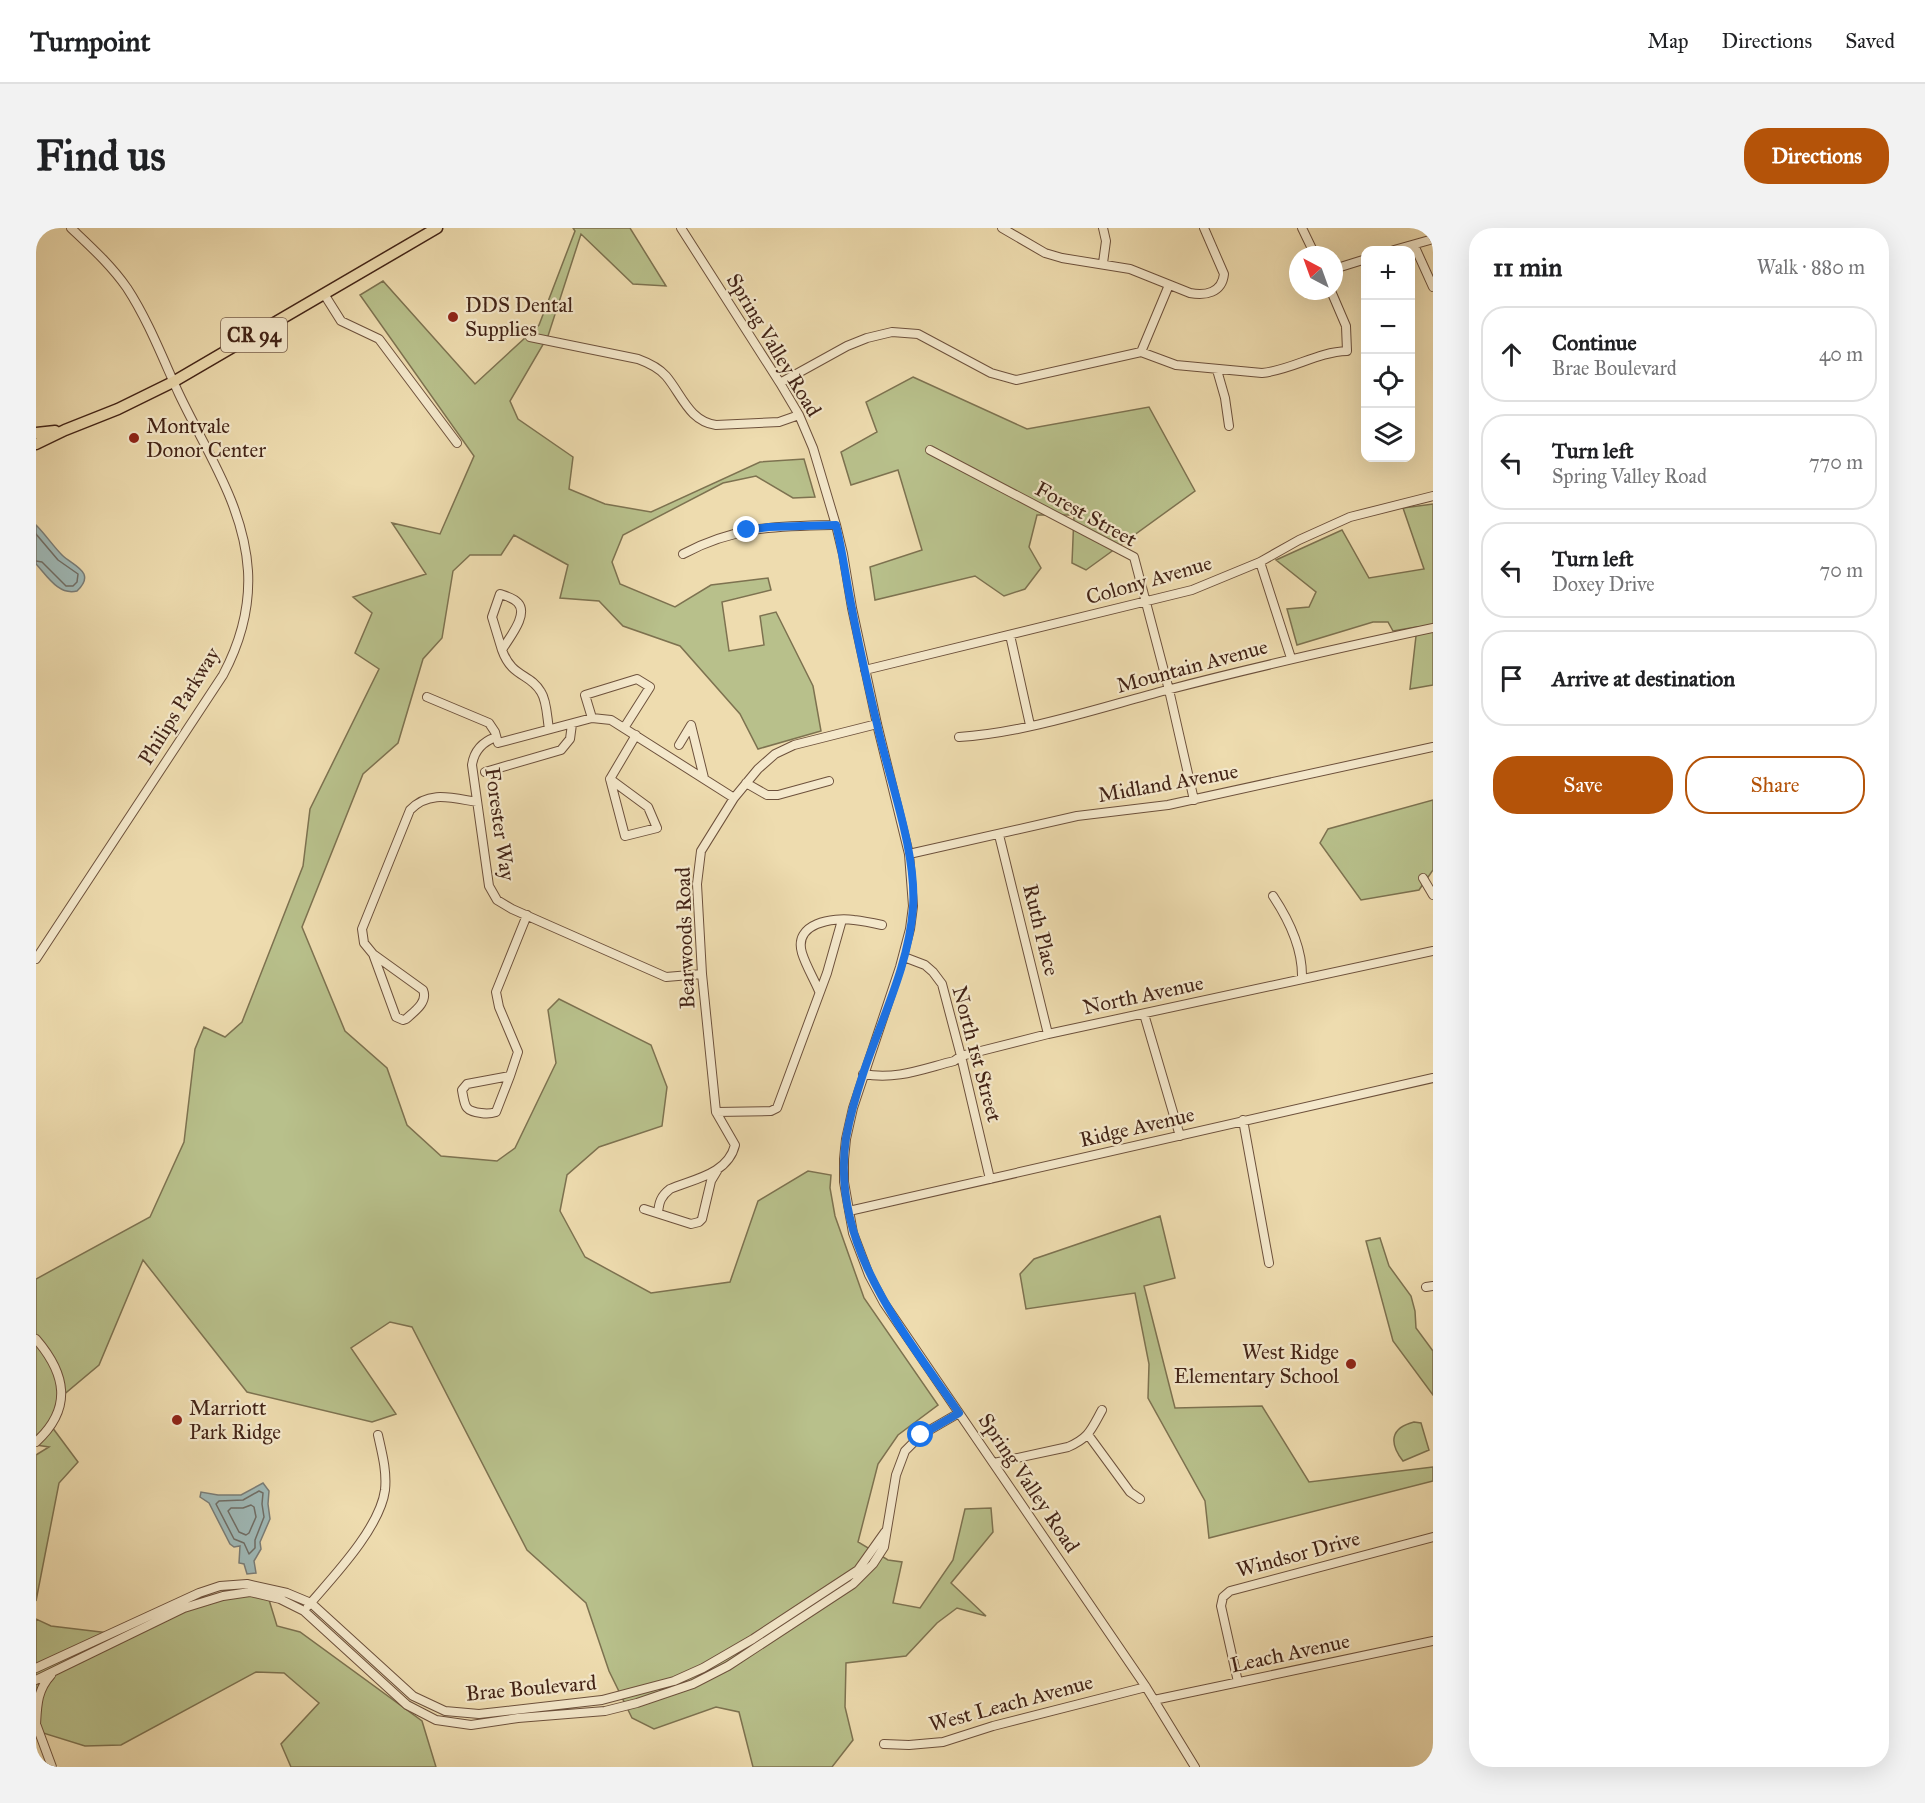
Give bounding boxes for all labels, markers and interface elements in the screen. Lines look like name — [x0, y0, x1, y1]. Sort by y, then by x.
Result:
text: Turnpoint — [30, 24, 150, 59]
text: Map — [1648, 28, 1689, 54]
text: Directions — [1722, 28, 1812, 54]
text: Saved — [1845, 28, 1895, 54]
button: Directions — [1744, 128, 1889, 184]
text: Find us — [36, 130, 166, 182]
north arrow — [1289, 246, 1343, 300]
map controls — [1361, 246, 1415, 462]
button: + — [1361, 246, 1415, 300]
text: 11 min — [1493, 251, 1562, 283]
text: Walk · 880 m — [1757, 255, 1865, 279]
street label: Spring Valley Road — [721, 269, 827, 422]
place label: DDS Dental Supplies — [465, 292, 573, 342]
button: − — [1361, 300, 1415, 354]
marker: DDS Dental Supplies — [446, 310, 460, 324]
road number: CR 94 — [221, 318, 287, 352]
text: Continue — [1552, 329, 1637, 356]
icon: ahead — [1495, 338, 1528, 371]
text: 40 m — [1819, 342, 1863, 366]
button: locate — [1361, 354, 1415, 408]
text: Brae Boulevard — [1552, 356, 1677, 380]
button: layers — [1361, 408, 1415, 462]
place label: Montvale Donor Center — [146, 413, 266, 463]
marker: Montvale Donor Center — [127, 431, 141, 445]
text: Turn left — [1552, 437, 1634, 464]
icon: left — [1495, 446, 1528, 479]
text: 770 m — [1809, 450, 1863, 474]
text: Spring Valley Road — [1552, 464, 1707, 488]
street label: Forest Street — [1031, 475, 1142, 553]
route end — [733, 516, 759, 542]
text: Turn left — [1552, 545, 1634, 572]
street label: Colony Avenue — [1083, 550, 1215, 610]
icon: left — [1495, 554, 1528, 587]
text: 70 m — [1820, 558, 1863, 582]
text: Doxey Drive — [1552, 572, 1655, 596]
street label: Mountain Avenue — [1113, 633, 1271, 699]
street label: Philips Parkway — [133, 641, 226, 770]
icon: arrive — [1495, 662, 1528, 695]
text: Arrive at destination — [1552, 665, 1735, 692]
button: Save — [1493, 756, 1673, 814]
button: Share — [1685, 756, 1865, 814]
street label: Midland Avenue — [1096, 758, 1240, 808]
street label: Forester Way — [479, 766, 521, 883]
street label: Bearwoods Road — [670, 866, 700, 1009]
street label: Ruth Place — [1017, 881, 1065, 979]
street label: North Avenue — [1080, 969, 1206, 1020]
street label: North 1st Street — [946, 983, 1008, 1125]
street label: Ridge Avenue — [1077, 1101, 1197, 1153]
place label: West Ridge Elementary School — [1174, 1339, 1339, 1389]
marker: West Ridge Elementary School — [1344, 1357, 1358, 1371]
place label: Marriott Park Ridge — [189, 1395, 281, 1445]
street label: Spring Valley Road — [973, 1408, 1086, 1558]
marker: Marriott Park Ridge — [170, 1413, 184, 1427]
route start — [907, 1421, 933, 1447]
street label: Windsor Drive — [1233, 1525, 1363, 1583]
street label: Leach Avenue — [1228, 1628, 1352, 1678]
street label: Brae Boulevard — [465, 1669, 598, 1707]
street label: West Leach Avenue — [926, 1669, 1096, 1737]

